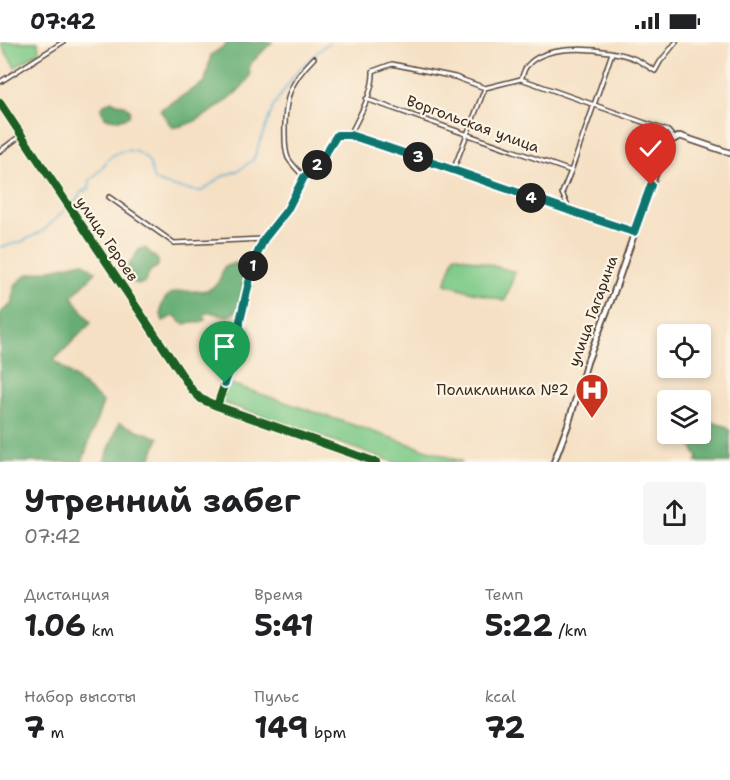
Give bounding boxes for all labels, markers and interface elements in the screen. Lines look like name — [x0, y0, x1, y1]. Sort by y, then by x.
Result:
text: 07:42 — [30, 7, 96, 36]
street label: Воргольская улица — [404, 91, 543, 158]
pin — [625, 123, 676, 185]
icon: check — [634, 132, 667, 165]
pin: 3 — [403, 142, 433, 172]
text: 3 — [412, 146, 424, 167]
pin: 2 — [302, 150, 332, 180]
text: 2 — [311, 154, 323, 175]
pin: 4 — [516, 183, 546, 213]
text: 4 — [525, 187, 537, 208]
street label: улица Героев — [71, 193, 143, 285]
pin: 1 — [238, 251, 268, 281]
street label: улица Гагарина — [564, 252, 623, 369]
text: 1 — [249, 255, 257, 276]
pin — [199, 321, 250, 383]
map controls — [657, 324, 711, 444]
button: locate — [657, 324, 711, 378]
icon: arrive — [208, 330, 241, 363]
hospital icon: Поликлиника №2 — [574, 372, 610, 419]
place label: Поликлиника №2 — [437, 380, 569, 400]
button: layers — [657, 390, 711, 444]
text: Утренний забег — [24, 478, 301, 523]
button: share — [643, 482, 706, 545]
text: 07:42 — [24, 523, 81, 549]
text: Дистанция — [24, 584, 110, 605]
text: Время — [254, 584, 303, 605]
text: Темп — [485, 584, 523, 605]
text: 1.06 — [24, 605, 86, 646]
text: 5:41 — [254, 605, 314, 646]
text: 5:22 — [485, 605, 553, 646]
text: km — [86, 620, 114, 641]
text: /km — [553, 620, 587, 641]
text: Набор высоты — [24, 686, 136, 707]
text: Пульс — [254, 686, 299, 707]
text: kcal — [485, 686, 516, 707]
text: 7 — [24, 707, 45, 748]
text: 149 — [254, 707, 309, 748]
text: 72 — [485, 707, 525, 748]
text: m — [45, 722, 64, 743]
text: bpm — [309, 722, 346, 743]

